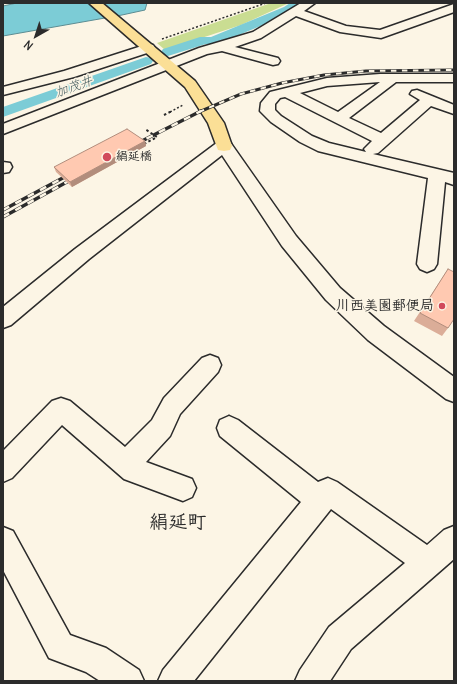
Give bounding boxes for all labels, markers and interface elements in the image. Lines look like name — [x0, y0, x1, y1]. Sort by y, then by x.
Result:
north arrow — [16, 16, 56, 56]
text: N — [21, 37, 36, 53]
water label: 加茂井 — [53, 73, 95, 101]
place label: 絹延橋 — [116, 150, 152, 164]
marker: 絹延橋 — [101, 151, 113, 163]
place label: 川西美園郵便局 — [336, 298, 434, 314]
marker: 川西美園郵便局 — [437, 301, 447, 311]
district label: 絹延町 — [150, 512, 206, 534]

